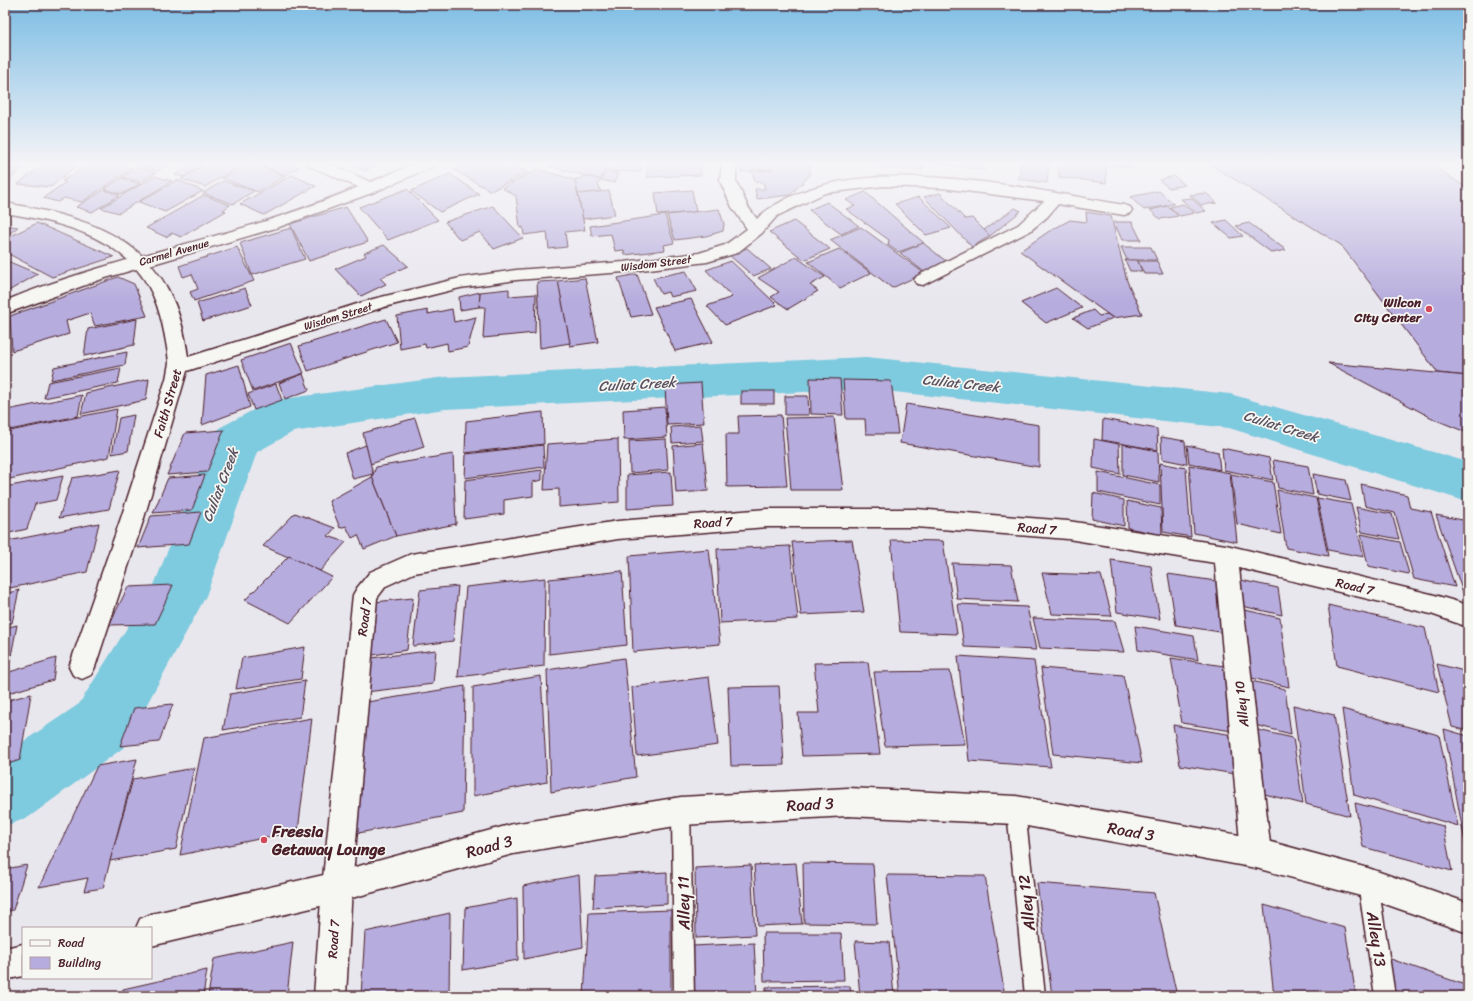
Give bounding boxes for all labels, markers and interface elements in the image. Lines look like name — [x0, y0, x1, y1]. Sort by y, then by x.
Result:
street label: Carmel Avenue — [137, 233, 212, 272]
street label: Wisdom Street — [620, 250, 693, 277]
place label: Wilcon City Center — [1353, 291, 1423, 329]
street label: Wisdom Street — [301, 297, 375, 336]
marker: Wilcon City Center — [1424, 304, 1434, 314]
street label: Faith Street — [147, 366, 188, 440]
water label: Culiat Creek — [921, 367, 1002, 400]
water label: Culiat Creek — [598, 370, 678, 399]
water label: Culiat Creek — [1240, 403, 1323, 450]
water label: Culiat Creek — [195, 443, 247, 526]
street label: Road 7 — [693, 510, 735, 535]
street label: Road 7 — [1017, 515, 1059, 542]
street label: Road 7 — [1333, 571, 1378, 602]
street label: Road 7 — [350, 595, 379, 638]
street label: Alley 10 — [1228, 680, 1255, 729]
street label: Road 3 — [786, 789, 835, 820]
street label: Road 3 — [1105, 813, 1157, 850]
place label: Freesia Getaway Lounge — [271, 817, 385, 864]
street label: Road 3 — [463, 826, 516, 867]
marker: Freesia Getaway Lounge — [259, 835, 269, 845]
street label: Alley 12 — [1009, 873, 1044, 933]
street label: Alley 11 — [669, 876, 698, 931]
street label: Alley 13 — [1358, 908, 1395, 969]
street label: Road 7 — [321, 917, 346, 959]
legend — [22, 927, 152, 979]
text: Road — [58, 932, 85, 954]
text: Building — [58, 952, 101, 974]

